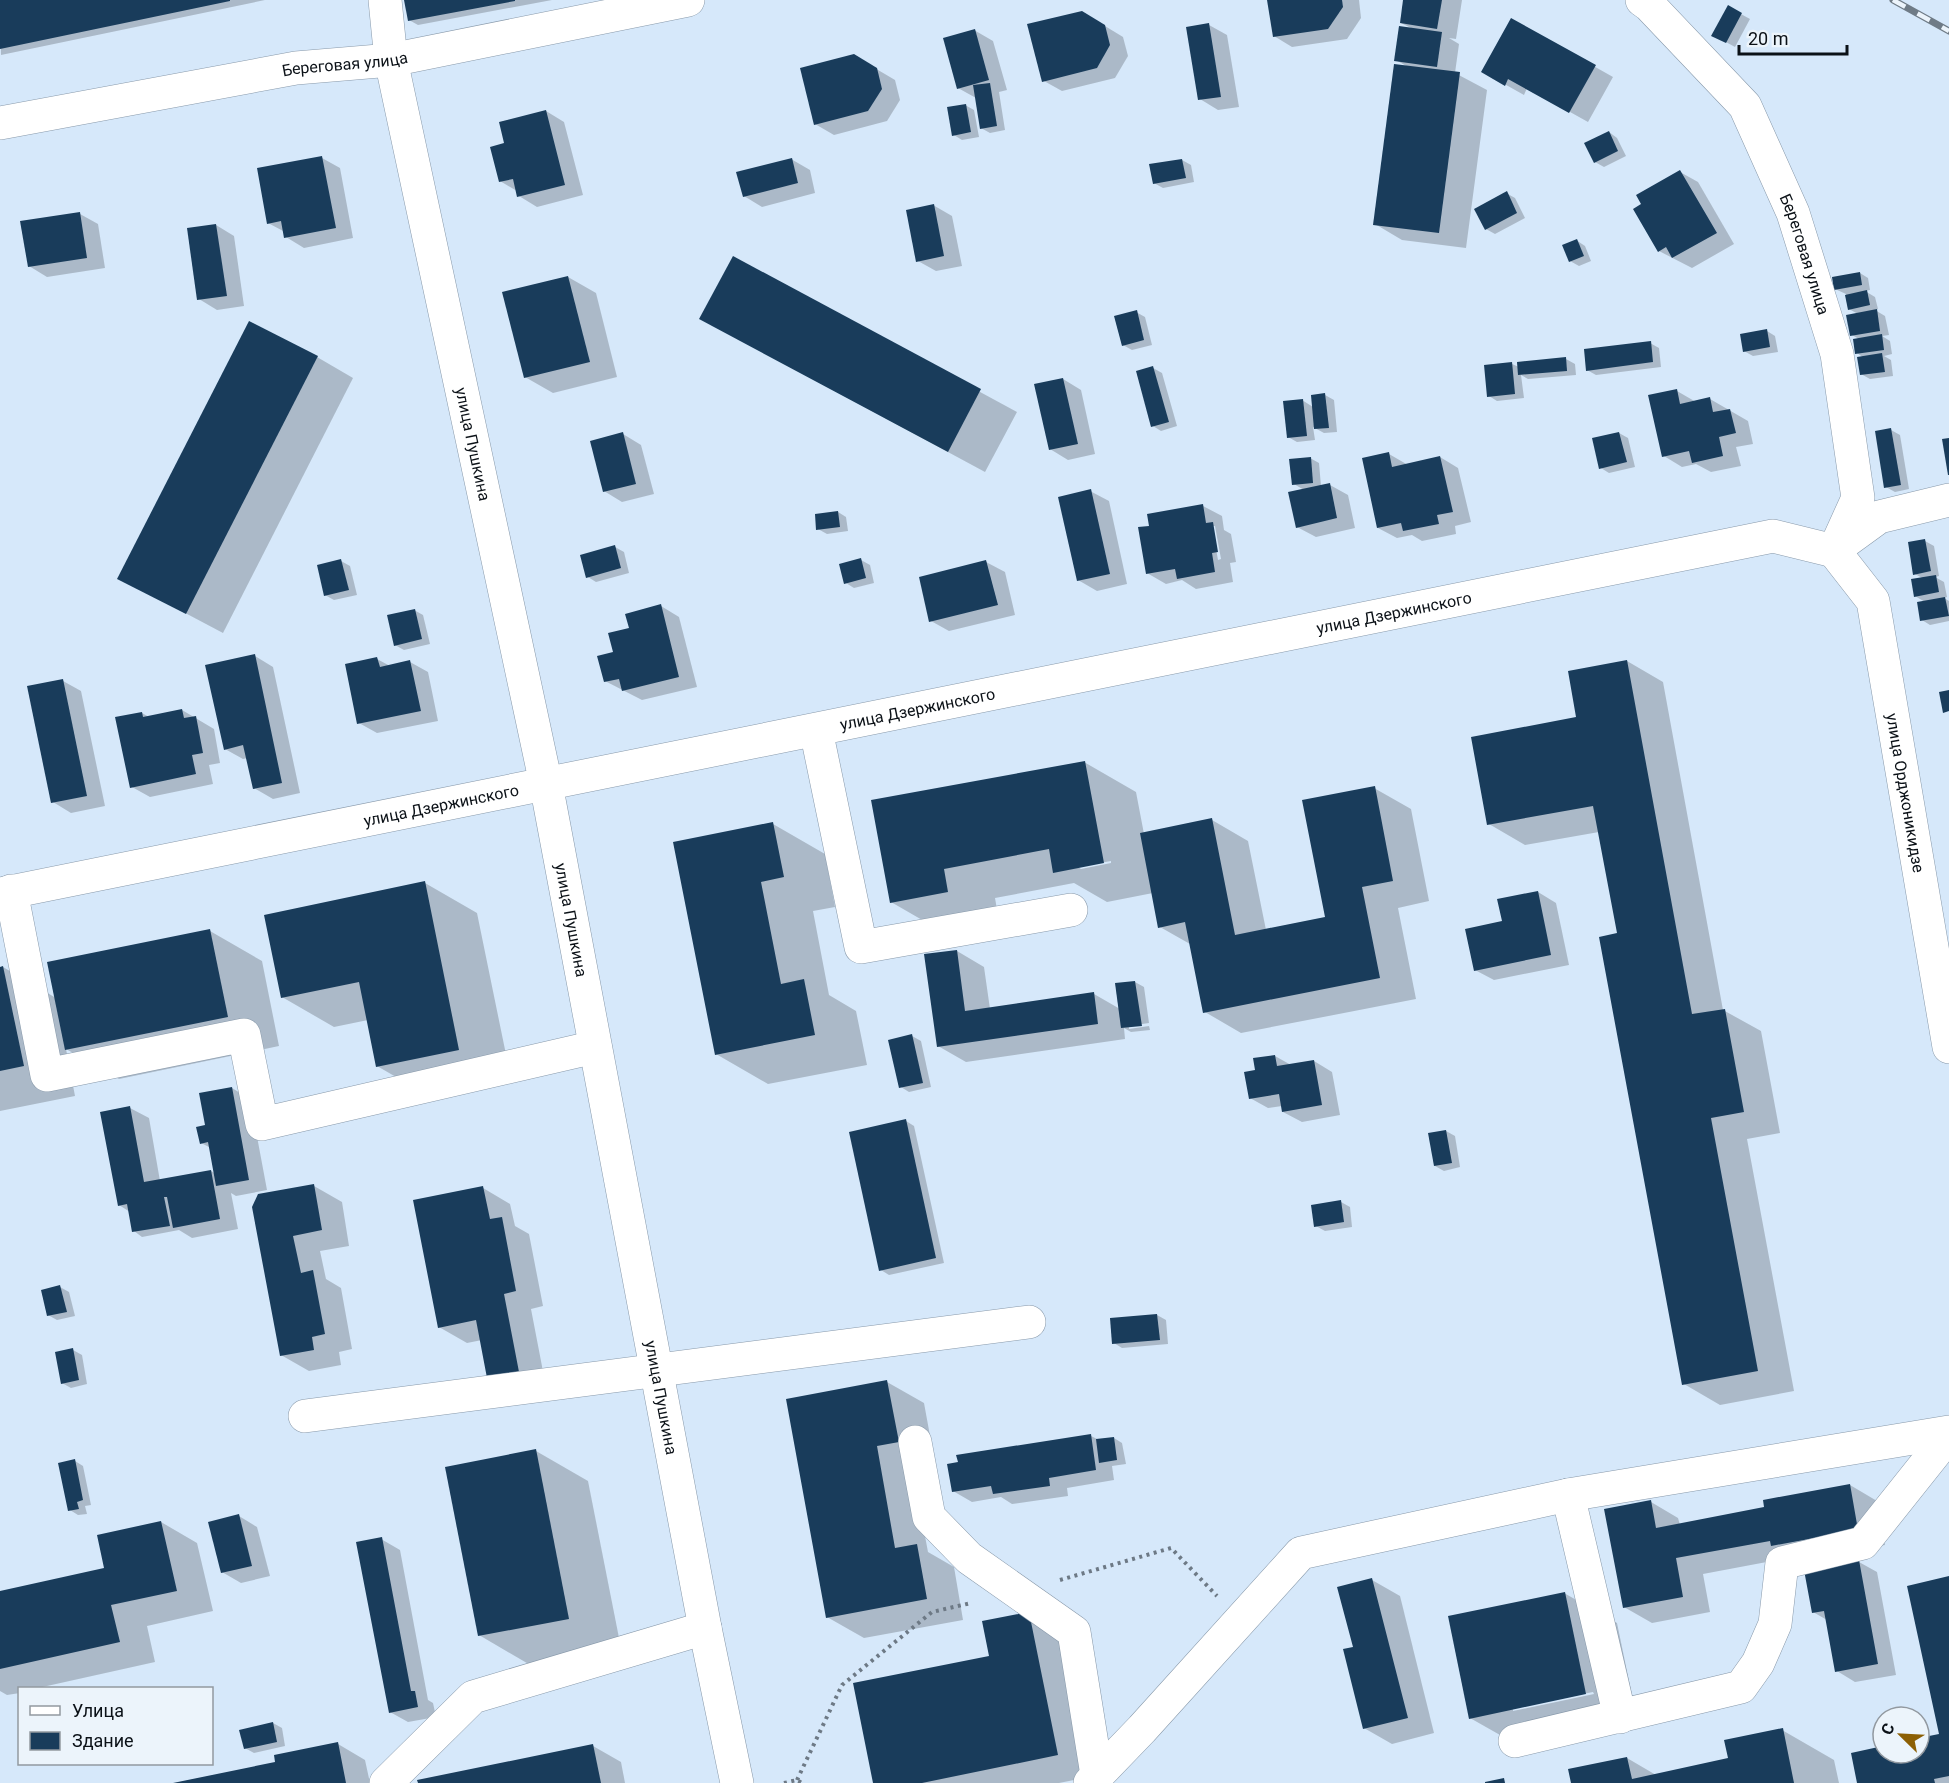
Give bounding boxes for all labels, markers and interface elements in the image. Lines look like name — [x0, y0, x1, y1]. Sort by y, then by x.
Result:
scale bar — [1739, 18, 1847, 56]
text: 20 m — [1748, 28, 1788, 49]
street label: Береговая улица — [280, 48, 409, 80]
street label: Береговая улица — [1776, 191, 1833, 317]
street label: улица Пушкина — [451, 386, 494, 503]
street label: улица Дзержинского — [1315, 588, 1473, 638]
street label: улица Дзержинского — [838, 684, 997, 734]
street label: улица Орджоникидзе — [1882, 712, 1928, 874]
street label: улица Дзержинского — [362, 780, 520, 830]
street label: улица Пушкина — [551, 861, 591, 979]
street label: улица Пушкина — [641, 1339, 681, 1456]
legend — [18, 1687, 213, 1765]
text: Улица — [72, 1700, 124, 1721]
north arrow — [1871, 1705, 1931, 1765]
text: С — [1877, 1720, 1899, 1738]
text: Здание — [72, 1730, 134, 1751]

